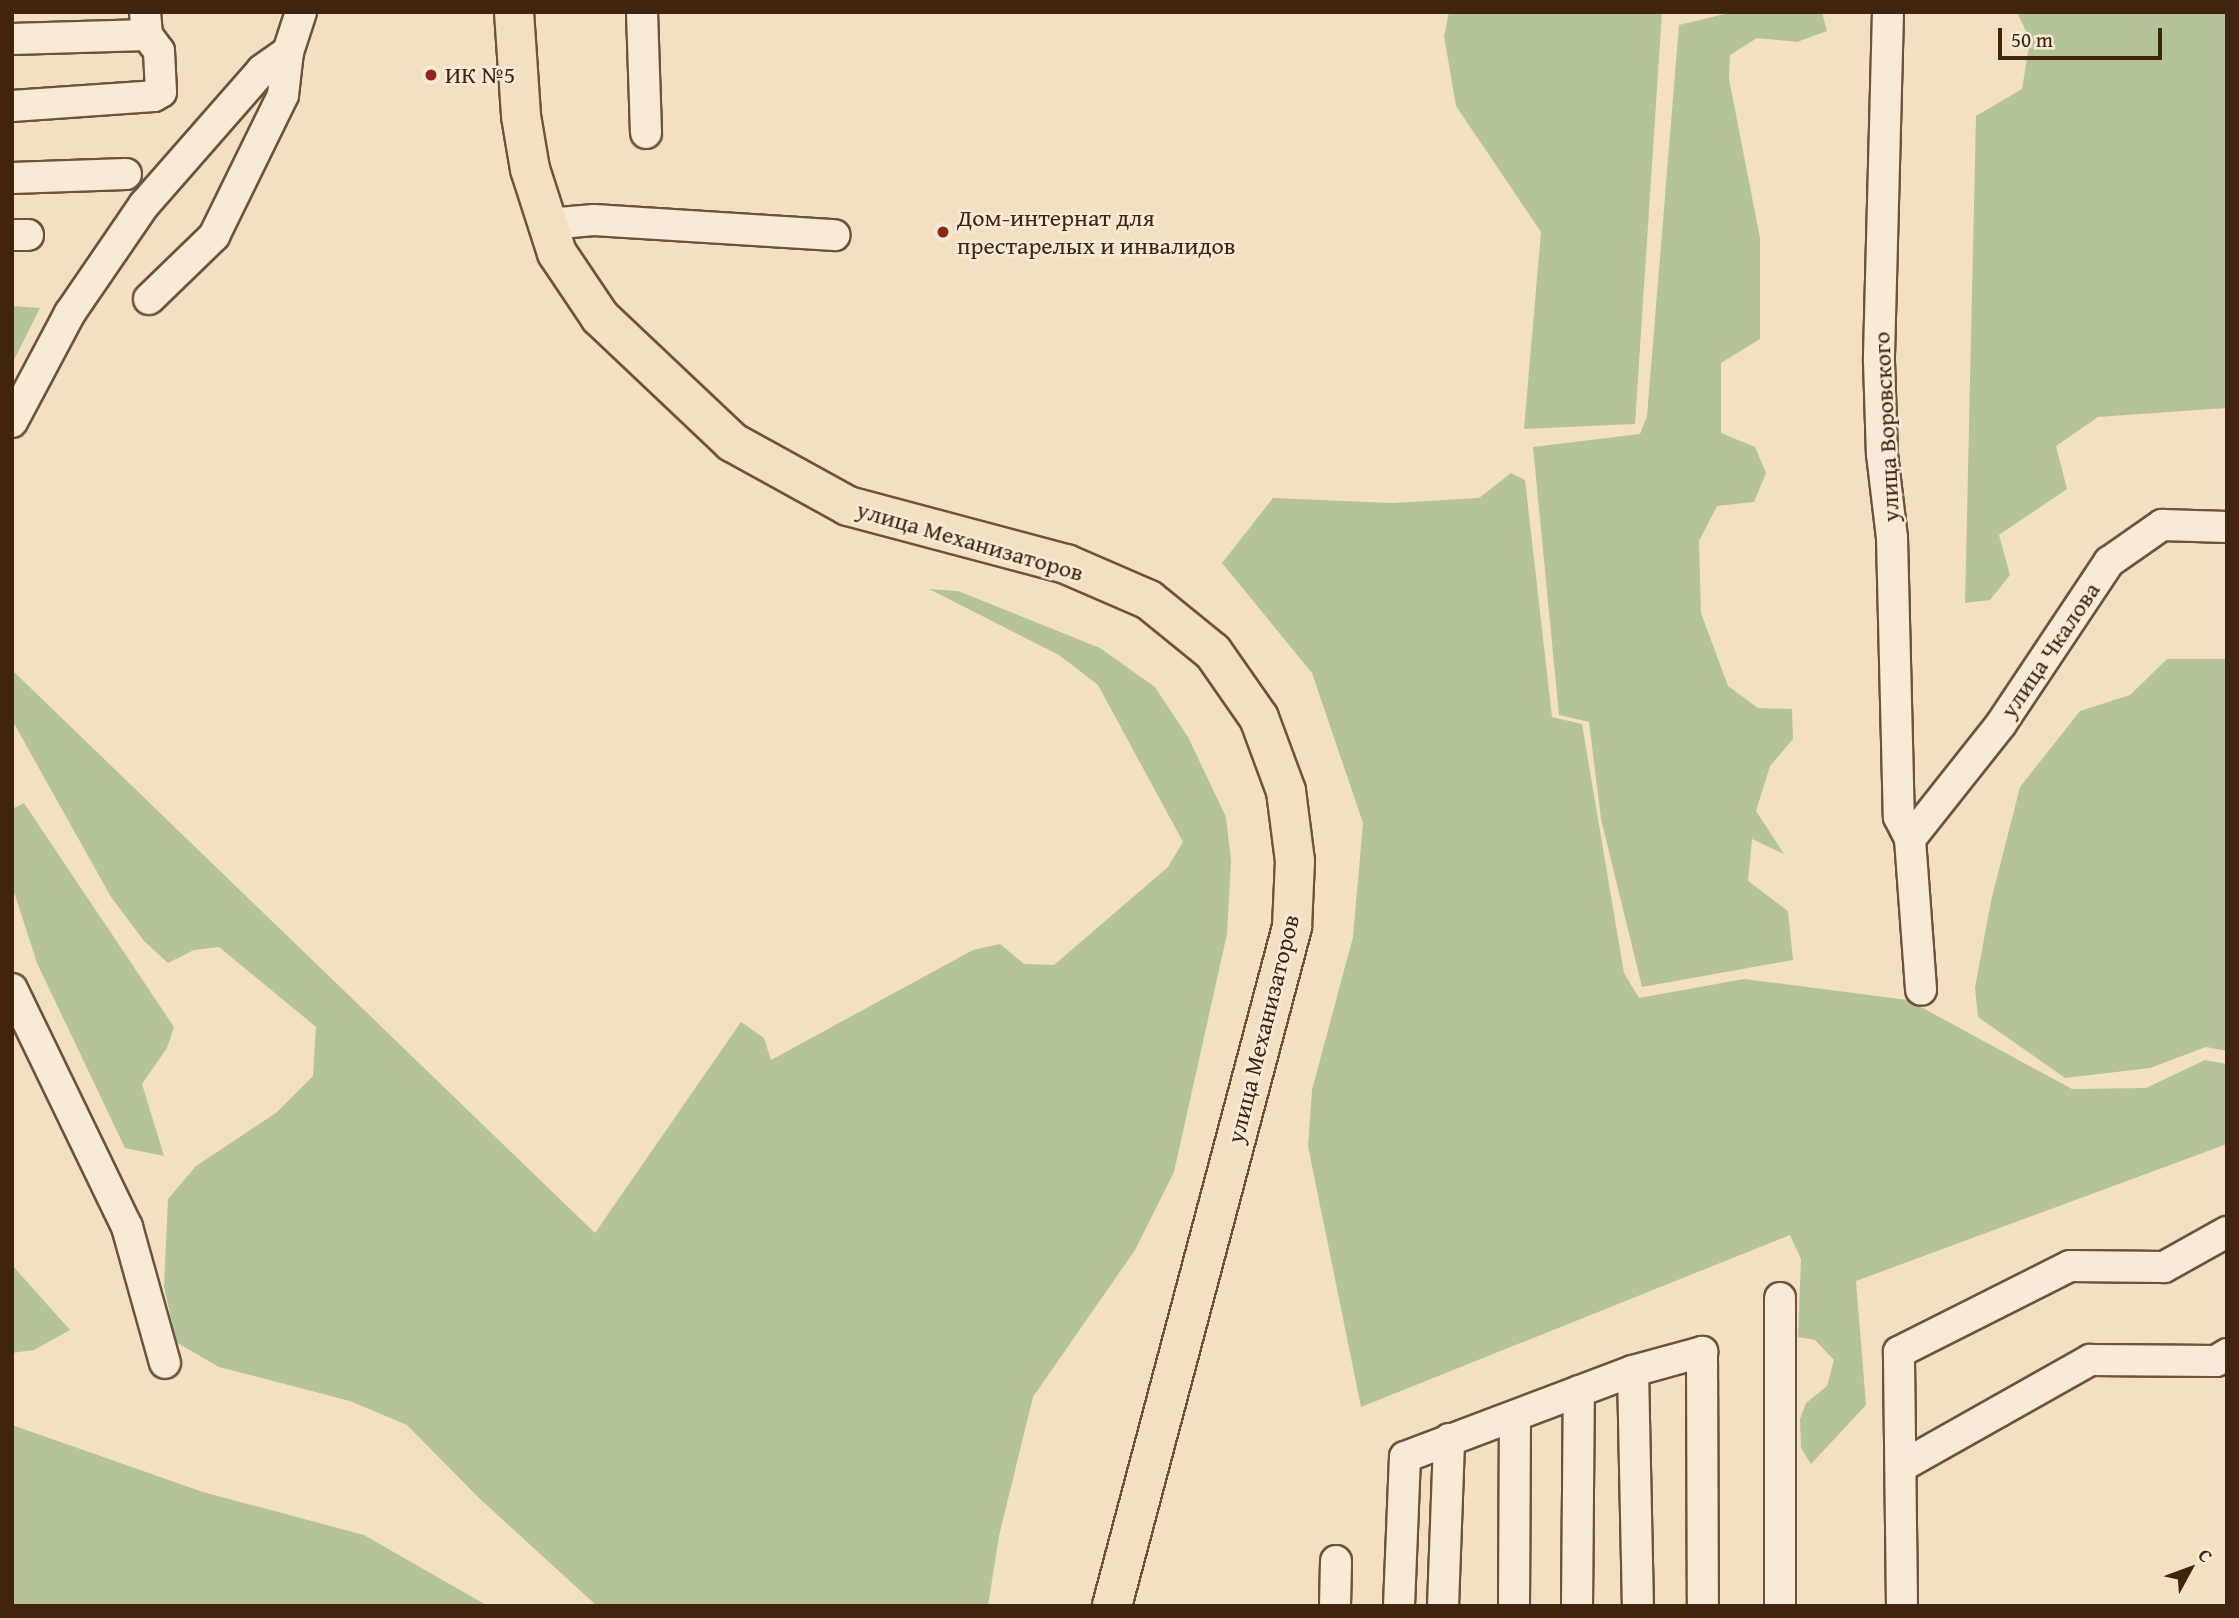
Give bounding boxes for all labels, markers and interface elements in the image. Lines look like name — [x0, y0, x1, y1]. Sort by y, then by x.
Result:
scale bar — [2001, 14, 2166, 58]
text: 50 m — [2011, 24, 2053, 55]
place label: ИК №5 — [445, 61, 515, 89]
marker: ИК №5 — [423, 67, 439, 83]
place label: Дом-интернат для престарелых и инвалидов — [957, 204, 1235, 260]
marker: Дом-интернат для престарелых и инвалидов — [935, 224, 951, 240]
street label: улица Воровского — [1867, 331, 1905, 523]
street label: улица Механизаторов — [853, 495, 1087, 587]
street label: улица Чкалова — [1994, 577, 2106, 723]
street label: улица Механизаторов — [1221, 912, 1305, 1146]
north arrow — [2155, 1534, 2225, 1604]
text: С — [2192, 1542, 2220, 1568]

